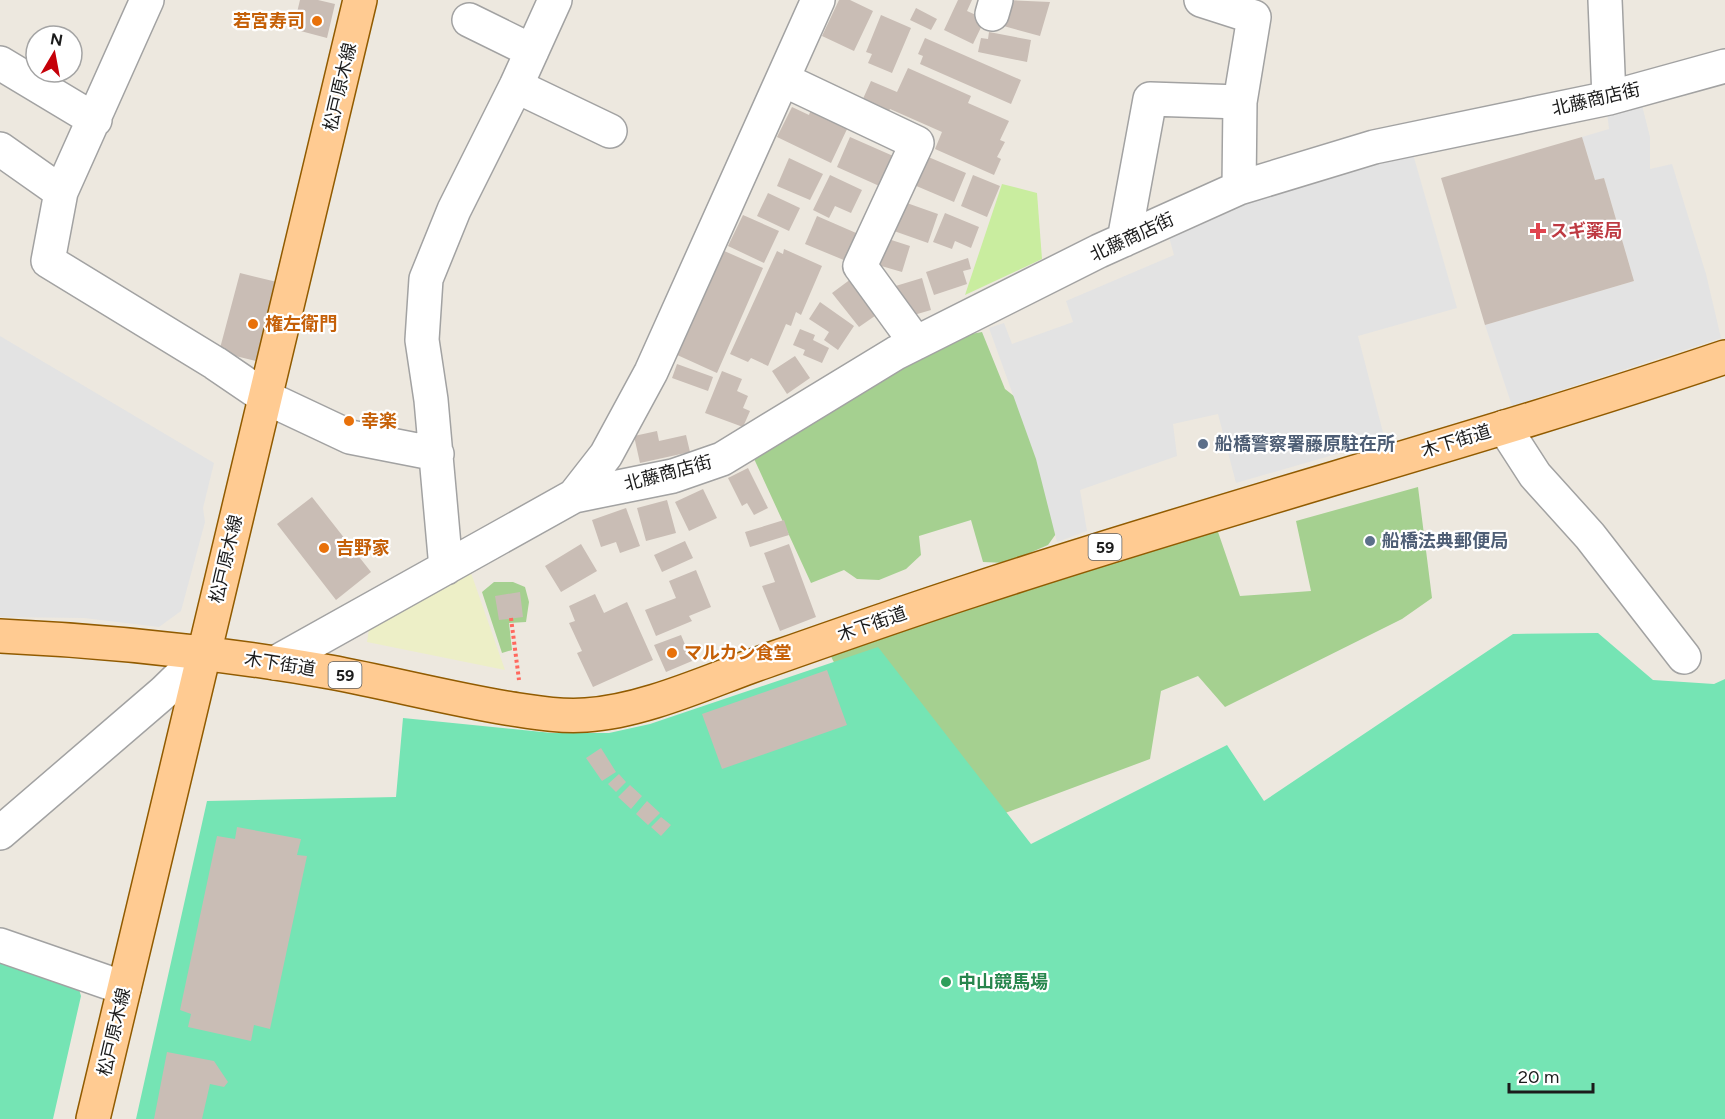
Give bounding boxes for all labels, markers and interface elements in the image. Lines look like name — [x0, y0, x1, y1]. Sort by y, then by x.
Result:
place label: 若宮寿司 — [233, 10, 305, 32]
marker: 若宮寿司 — [310, 14, 324, 28]
north arrow — [24, 24, 84, 84]
text: N — [49, 29, 64, 50]
street label: 松戸原木線 — [319, 41, 361, 133]
street label: 北藤商店街 — [1550, 78, 1642, 120]
street label: 北藤商店街 — [1087, 208, 1177, 266]
place label: スギ薬局 — [1550, 220, 1622, 242]
marker: スギ薬局 — [1531, 224, 1545, 238]
place label: 権左衛門 — [265, 313, 337, 335]
marker: 権左衛門 — [246, 317, 260, 331]
place label: 幸楽 — [361, 410, 397, 432]
marker: 幸楽 — [342, 414, 356, 428]
street label: 木下街道 — [1418, 420, 1494, 462]
place label: 船橋警察署藤原駐在所 — [1215, 433, 1395, 455]
marker: 船橋警察署藤原駐在所 — [1196, 437, 1210, 451]
street label: 北藤商店街 — [622, 451, 714, 495]
street label: 松戸原木線 — [205, 513, 247, 605]
place label: 船橋法典郵便局 — [1382, 530, 1508, 552]
road number: 59 — [1088, 534, 1122, 560]
marker: 船橋法典郵便局 — [1363, 534, 1377, 548]
place label: 吉野家 — [336, 537, 390, 559]
marker: 吉野家 — [317, 541, 331, 555]
street label: 木下街道 — [834, 602, 910, 646]
place label: マルカン食堂 — [684, 642, 791, 664]
marker: マルカン食堂 — [665, 646, 679, 660]
street label: 木下街道 — [243, 648, 317, 680]
road number: 59 — [328, 662, 362, 688]
place label: 中山競馬場 — [958, 971, 1048, 993]
marker: 中山競馬場 — [939, 975, 953, 989]
street label: 松戸原木線 — [93, 986, 135, 1078]
scale bar — [1509, 1056, 1593, 1094]
text: 20 m — [1518, 1066, 1559, 1088]

